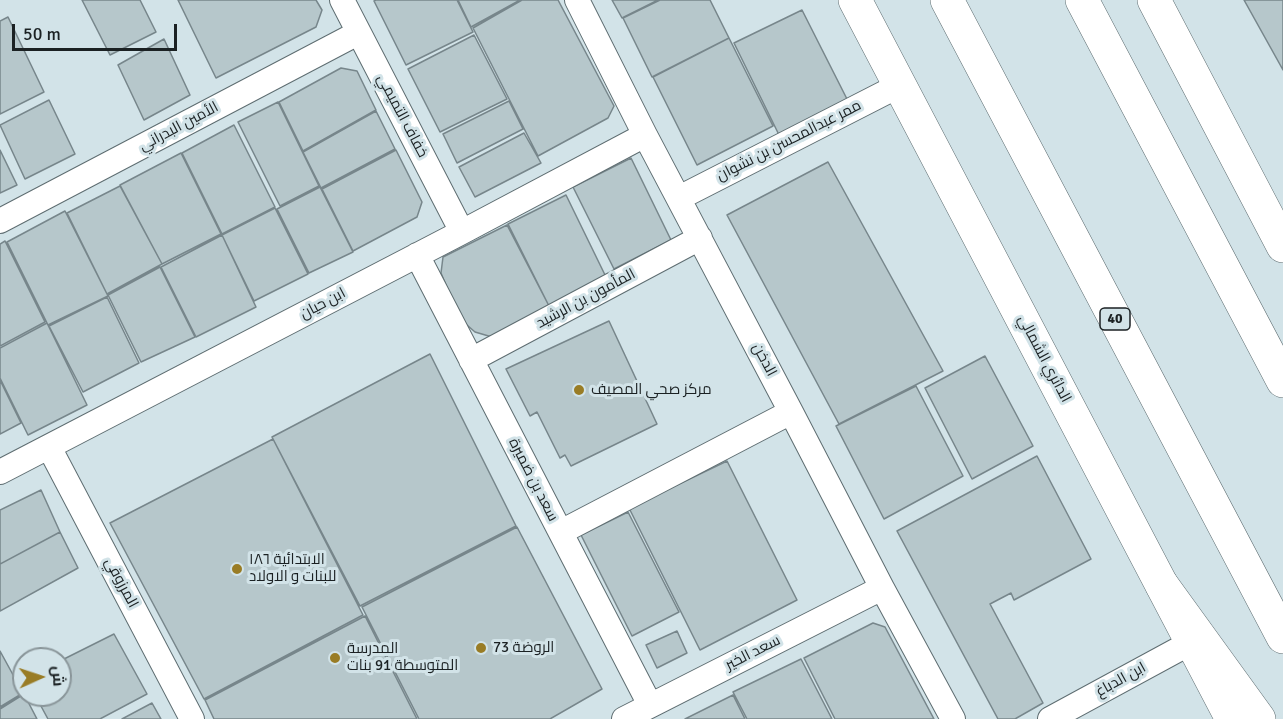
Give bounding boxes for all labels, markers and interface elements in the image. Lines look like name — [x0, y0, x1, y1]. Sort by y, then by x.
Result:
scale bar — [15, 12, 180, 50]
text: 50 m — [23, 23, 61, 45]
street label: خفاف التميمي — [373, 71, 431, 161]
street label: ممر عبدالمحسن بن نشوان — [714, 97, 864, 185]
street label: الأمين البدراني — [136, 99, 222, 155]
street label: المأمون بن الرشيد — [533, 265, 639, 333]
street label: ابن حيان — [297, 285, 349, 323]
road number: 40 — [1100, 308, 1130, 330]
street label: الدائري الشمالي — [1013, 312, 1075, 406]
street label: الدخن — [748, 340, 780, 380]
place label: مركز صحي المصيف — [591, 381, 712, 399]
marker: مركز صحي المصيف — [572, 383, 586, 397]
street label: سعد بن ضميرة — [504, 435, 562, 525]
place label: الابتدائية ١٨٦ للبنات و الاولاد — [249, 551, 336, 586]
street label: المرزوقي — [100, 555, 142, 611]
marker: الابتدائية ١٨٦ للبنات و الاولاد — [230, 562, 244, 576]
street label: سعد الخير — [722, 632, 784, 674]
place label: الروضة 73 — [493, 639, 554, 657]
place label: المدرسة المتوسطة 91 بنات — [347, 640, 458, 675]
marker: الروضة 73 — [474, 641, 488, 655]
north arrow — [12, 647, 72, 707]
marker: المدرسة المتوسطة 91 بنات — [328, 651, 342, 665]
street label: ابن الدباغ — [1093, 659, 1149, 701]
text: ش — [47, 665, 69, 687]

